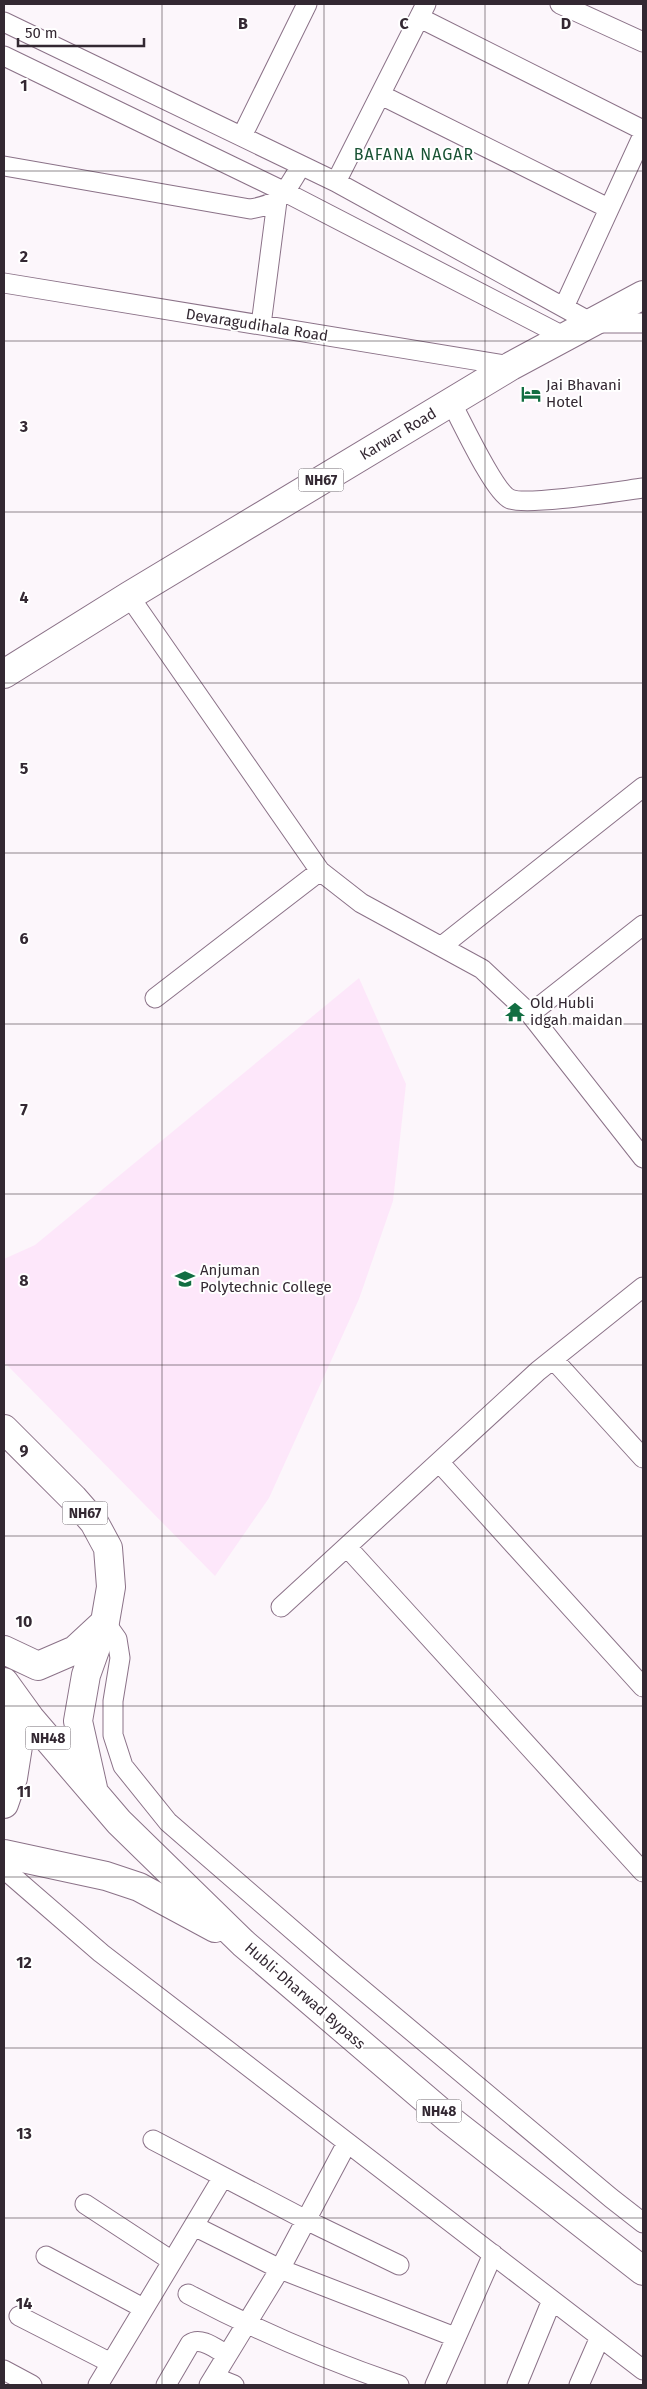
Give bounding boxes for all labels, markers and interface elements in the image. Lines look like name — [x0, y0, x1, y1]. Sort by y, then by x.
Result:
text: B — [238, 14, 248, 33]
text: C — [399, 14, 409, 33]
text: D — [561, 14, 571, 33]
scale bar — [18, 15, 144, 47]
text: 50 m — [25, 24, 58, 42]
text: 1 — [20, 76, 28, 95]
district label: BAFANA NAGAR — [354, 145, 474, 164]
text: 2 — [20, 247, 28, 266]
street label: Devaragudihala Road — [185, 305, 329, 345]
place label: Jai Bhavani Hotel — [546, 376, 621, 411]
hotel icon: Jai Bhavani Hotel — [520, 383, 542, 405]
street label: Karwar Road — [357, 404, 439, 464]
text: 3 — [19, 417, 28, 436]
road number: NH67 — [298, 468, 344, 492]
text: 4 — [19, 588, 29, 607]
text: 5 — [20, 759, 29, 778]
text: 6 — [19, 929, 29, 948]
place label: Old Hubli idgah maidan — [530, 994, 623, 1029]
temple icon: Old Hubli idgah maidan — [504, 1001, 526, 1023]
text: 7 — [20, 1100, 28, 1119]
place label: Anjuman Polytechnic College — [200, 1261, 332, 1296]
school or university icon: Anjuman Polytechnic College — [174, 1268, 196, 1290]
text: 8 — [19, 1271, 29, 1290]
text: 9 — [20, 1441, 29, 1460]
road number: NH67 — [62, 1502, 108, 1525]
text: 10 — [16, 1612, 32, 1631]
road number: NH48 — [26, 1726, 70, 1750]
text: 11 — [17, 1782, 31, 1801]
street label: Hubli-Dharwad Bypass — [241, 1939, 369, 2053]
text: 12 — [16, 1953, 32, 1972]
road number: NH48 — [416, 2100, 462, 2122]
text: 13 — [16, 2124, 32, 2143]
text: 14 — [16, 2294, 32, 2313]

